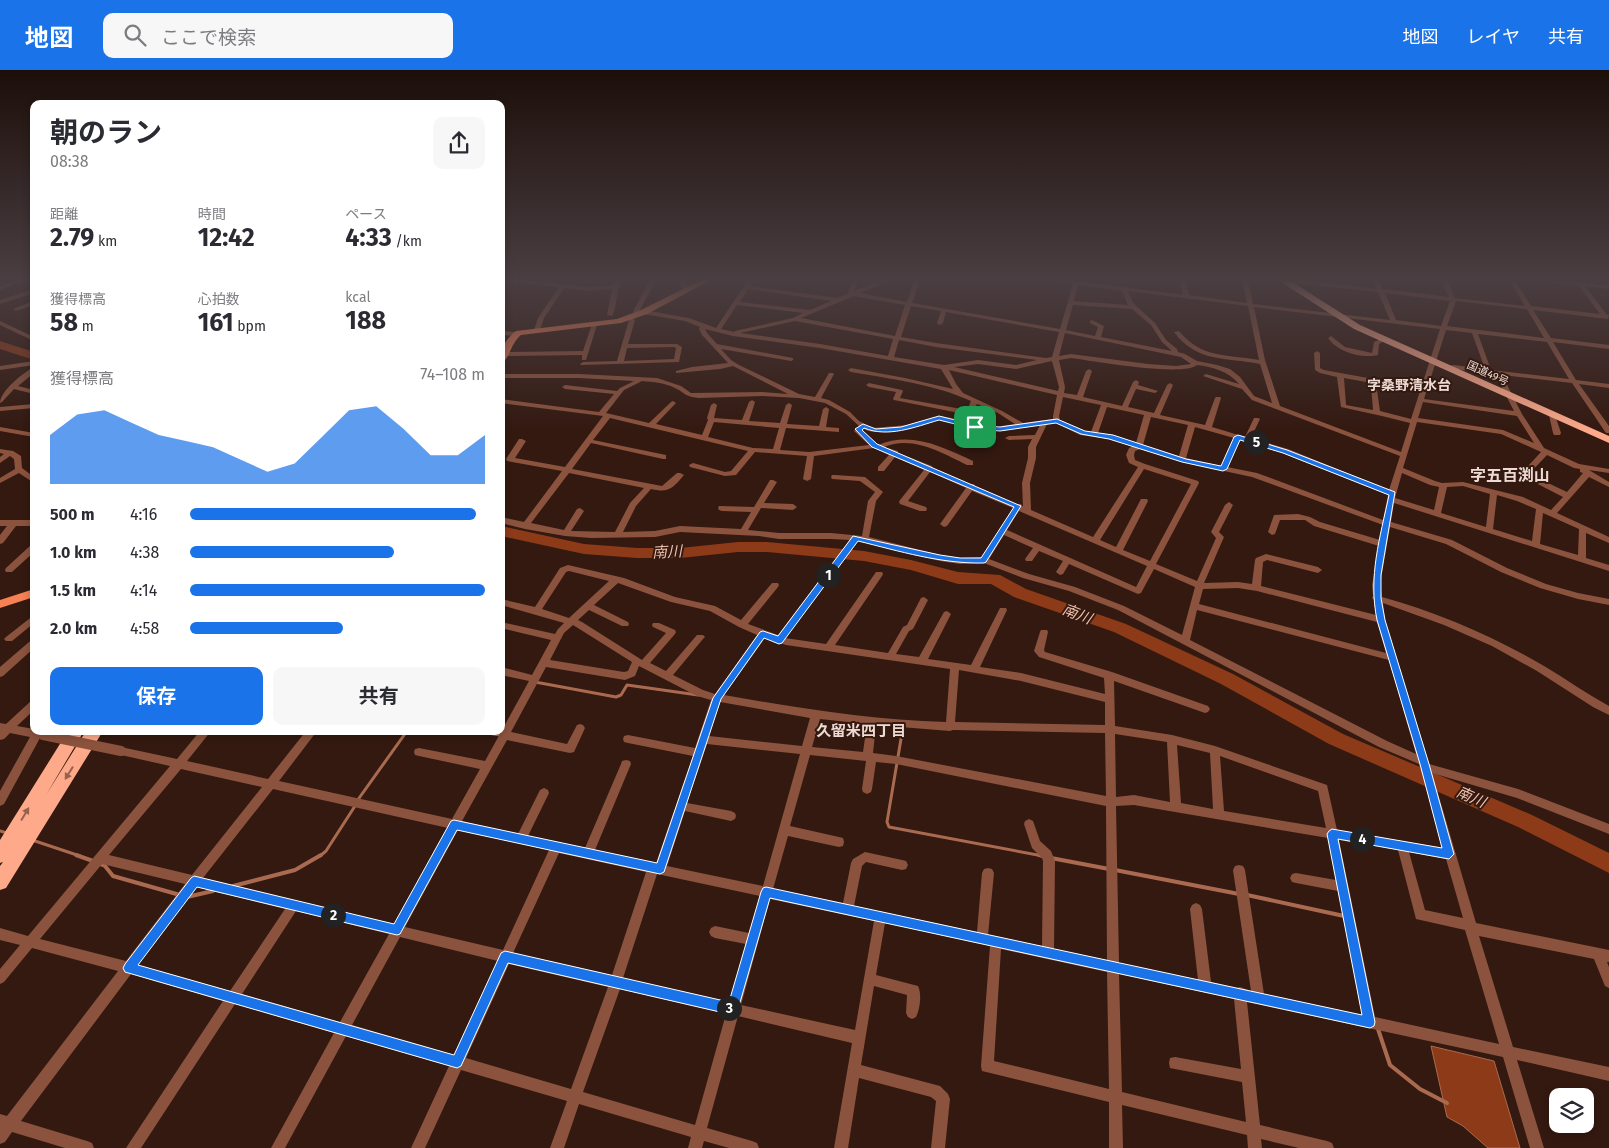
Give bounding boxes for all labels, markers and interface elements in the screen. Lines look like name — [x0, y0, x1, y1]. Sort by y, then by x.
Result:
search box — [103, 13, 453, 58]
icon: search — [121, 21, 149, 49]
text: 地図 — [25, 24, 73, 52]
text: ここで検索 — [161, 26, 256, 49]
text: 地図 — [1403, 26, 1439, 48]
text: レイヤ — [1467, 26, 1520, 48]
text: 共有 — [1548, 26, 1584, 48]
text: 朝のラン — [50, 116, 162, 149]
button: share — [433, 117, 485, 169]
text: 08:38 — [50, 152, 89, 171]
text: 距離 — [50, 206, 78, 223]
text: 時間 — [198, 206, 226, 223]
text: ペース — [345, 206, 387, 223]
text: 2.79 — [50, 223, 94, 253]
text: 12:42 — [198, 223, 255, 253]
text: 4:33 — [345, 223, 392, 253]
text: km — [94, 233, 117, 250]
text: /km — [392, 233, 422, 250]
text: kcal — [345, 289, 371, 306]
text: 獲得標高 — [50, 291, 106, 308]
text: 心拍数 — [198, 291, 240, 308]
text: 188 — [345, 306, 386, 336]
text: 58 — [50, 308, 78, 338]
text: 161 — [198, 308, 234, 338]
text: m — [78, 318, 94, 335]
text: bpm — [234, 318, 266, 335]
street label: 国道49号 — [1465, 358, 1511, 388]
text: 74–108 m — [420, 365, 485, 384]
text: 獲得標高 — [50, 369, 114, 388]
district label: 字桑野清水台 — [1367, 377, 1451, 394]
pin — [954, 406, 996, 448]
icon: arrive — [961, 413, 989, 441]
pin: 5 — [1244, 430, 1268, 454]
text: 5 — [1253, 434, 1260, 451]
district label: 字五百渕山 — [1470, 466, 1550, 485]
text: 500 m — [50, 505, 95, 524]
text: 4:16 — [130, 505, 157, 524]
water label: 南川 — [652, 542, 684, 562]
text: 1.0 km — [50, 543, 97, 562]
text: 4:38 — [130, 543, 159, 562]
pin: 1 — [816, 562, 840, 588]
text: 1 — [825, 567, 832, 584]
text: 1.5 km — [50, 581, 96, 600]
text: 4:14 — [130, 581, 157, 600]
water label: 南川 — [1060, 600, 1096, 628]
text: 2.0 km — [50, 619, 97, 638]
text: 4:58 — [130, 619, 159, 638]
button: 保存 — [50, 667, 263, 725]
button: 共有 — [273, 667, 485, 725]
district label: 久留米四丁目 — [816, 722, 906, 740]
one-way arrow — [64, 766, 74, 779]
water label: 南川 — [1454, 783, 1490, 812]
one-way arrow — [21, 807, 30, 820]
pin: 4 — [1350, 826, 1374, 852]
text: 4 — [1359, 831, 1366, 848]
pin: 2 — [320, 902, 346, 928]
text: 2 — [330, 907, 337, 924]
pin: 3 — [716, 996, 742, 1020]
text: 3 — [726, 1000, 733, 1017]
map controls — [1549, 1088, 1594, 1133]
button: layers — [1549, 1088, 1594, 1133]

